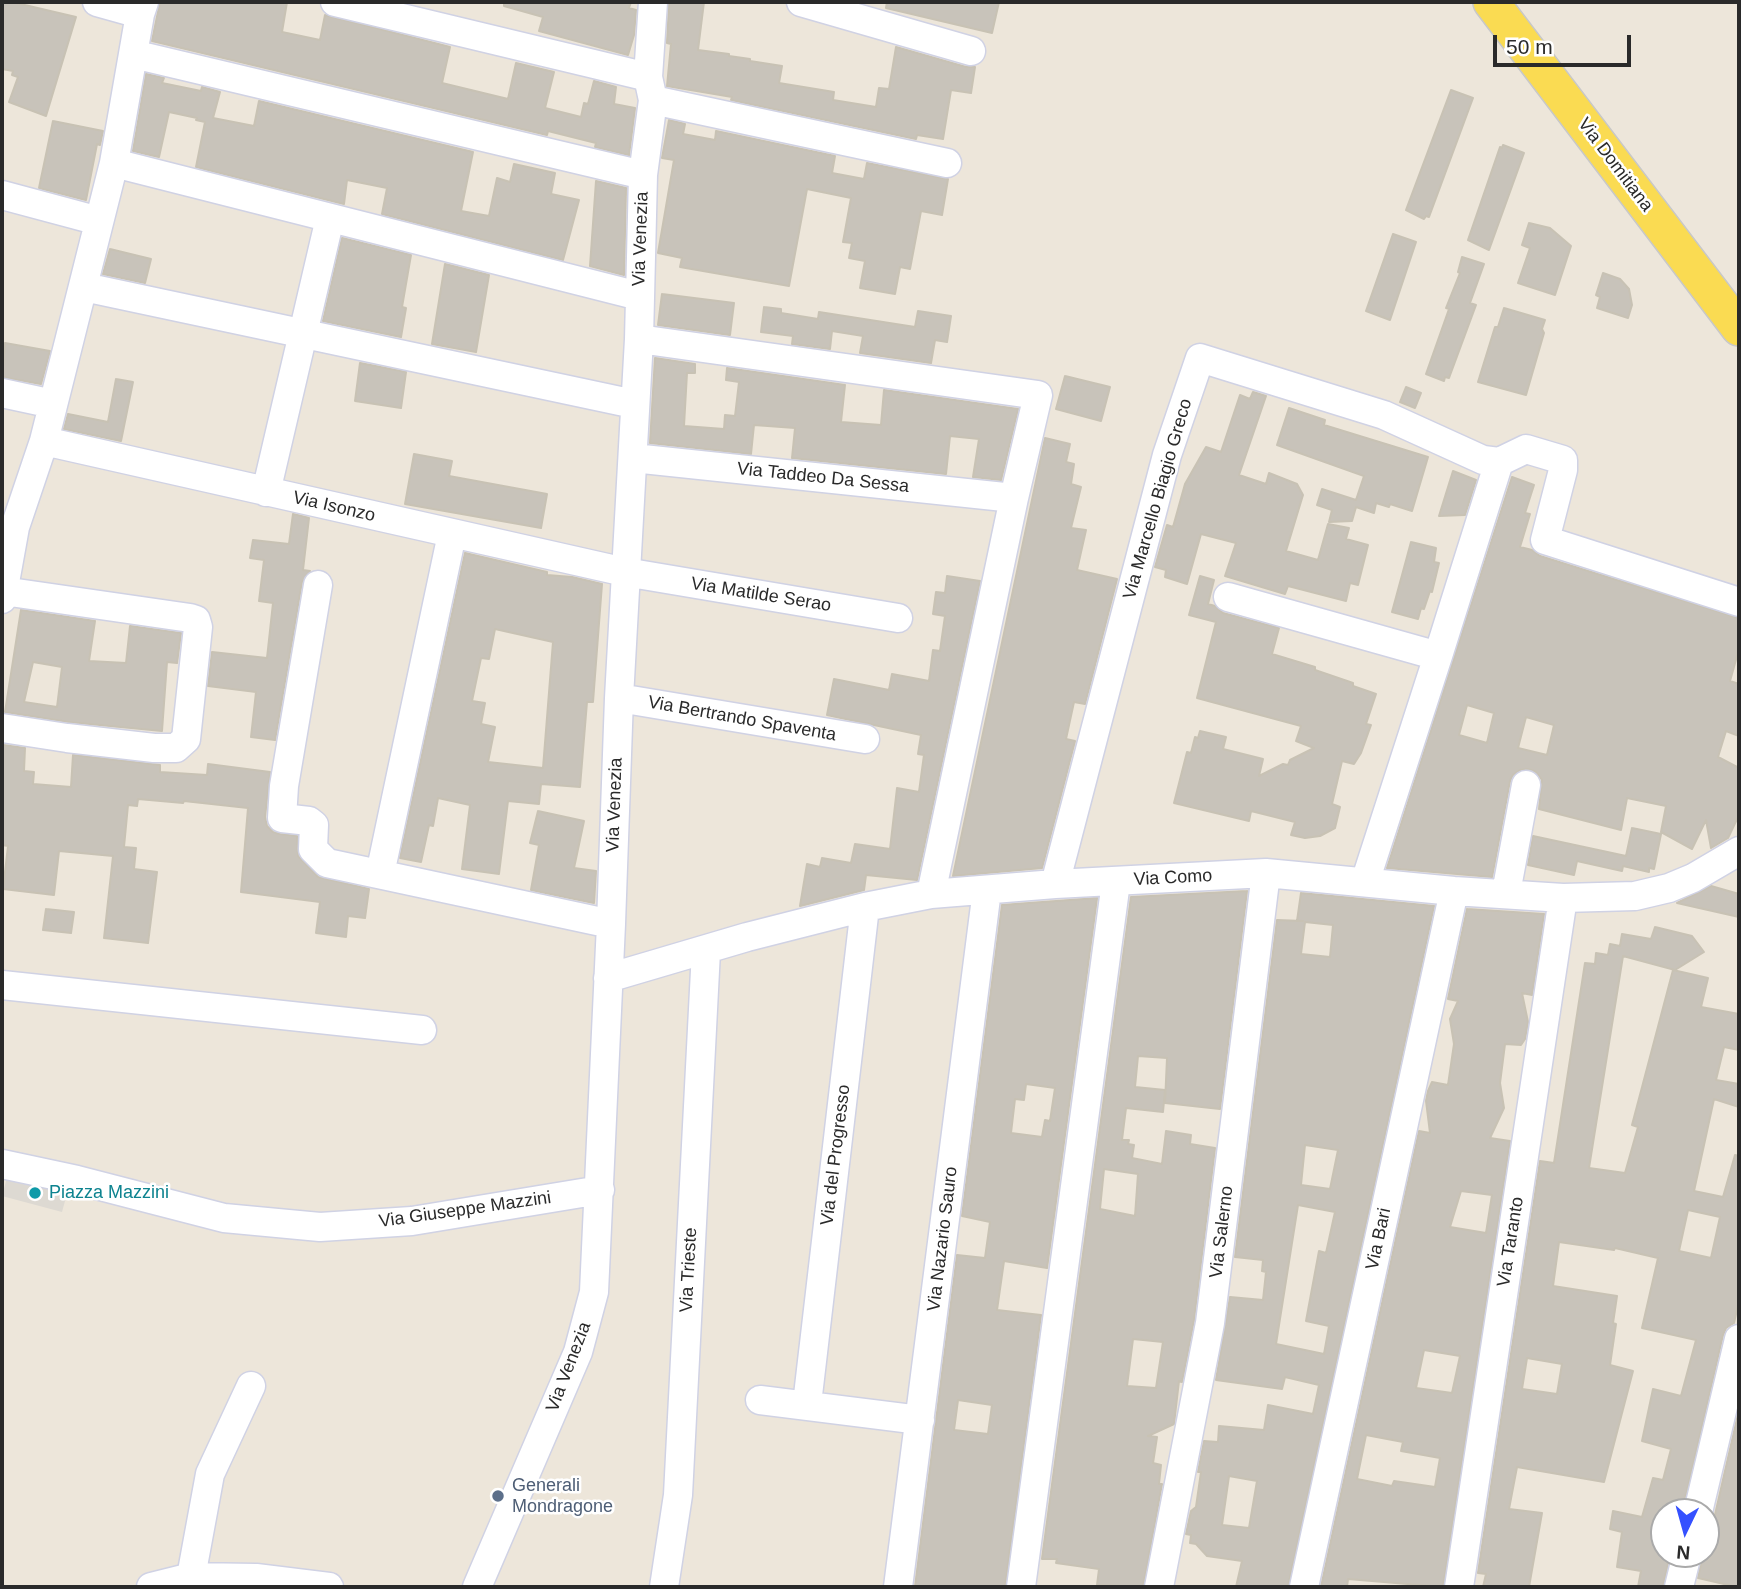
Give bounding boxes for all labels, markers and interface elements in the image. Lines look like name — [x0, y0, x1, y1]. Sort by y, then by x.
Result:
scale bar — [1496, 21, 1634, 65]
text: 50 m — [1506, 35, 1553, 58]
street label: Via Domitiana — [1573, 114, 1657, 216]
street label: Via Venezia — [629, 191, 653, 287]
street label: Via Marcello Biagio Greco — [1119, 396, 1197, 602]
street label: Via Taddeo Da Sessa — [736, 458, 910, 498]
street label: Via Isonzo — [291, 487, 377, 527]
street label: Via Matilde Serao — [689, 573, 833, 617]
street label: Via Bertrando Spaventa — [646, 692, 838, 746]
street label: Via Venezia — [603, 757, 627, 853]
street label: Via Como — [1133, 865, 1213, 891]
street label: Via del Progresso — [817, 1083, 855, 1227]
street label: Via Nazario Sauro — [923, 1165, 963, 1313]
place label: Piazza Mazzini — [49, 1182, 169, 1204]
marker: Piazza Mazzini — [27, 1185, 43, 1201]
street label: Via Salerno — [1206, 1185, 1238, 1279]
street label: Via Giuseppe Mazzini — [377, 1187, 553, 1233]
street label: Via Taranto — [1493, 1196, 1529, 1288]
street label: Via Bari — [1362, 1206, 1396, 1272]
street label: Via Trieste — [676, 1227, 702, 1313]
street label: Via Venezia — [542, 1319, 596, 1415]
place label: Generali Mondragone — [512, 1475, 613, 1518]
marker: Generali Mondragone — [490, 1488, 506, 1504]
north arrow — [1650, 1498, 1720, 1568]
text: N — [1676, 1541, 1691, 1563]

